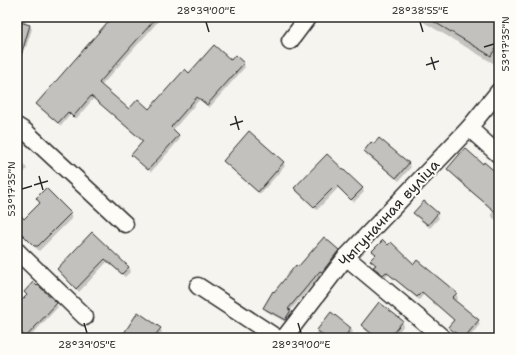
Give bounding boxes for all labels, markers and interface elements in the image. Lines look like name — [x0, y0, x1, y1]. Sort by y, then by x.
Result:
text: 28°39'00"E — [177, 4, 235, 17]
text: 28°38'55"E — [391, 4, 449, 17]
text: 53°17'35"N — [499, 16, 512, 72]
street label: Чыгуначная вуліца — [334, 155, 444, 271]
text: 53°17'35"N — [5, 161, 18, 217]
text: 28°39'05"E — [58, 338, 116, 351]
text: 28°39'00"E — [272, 338, 330, 351]

